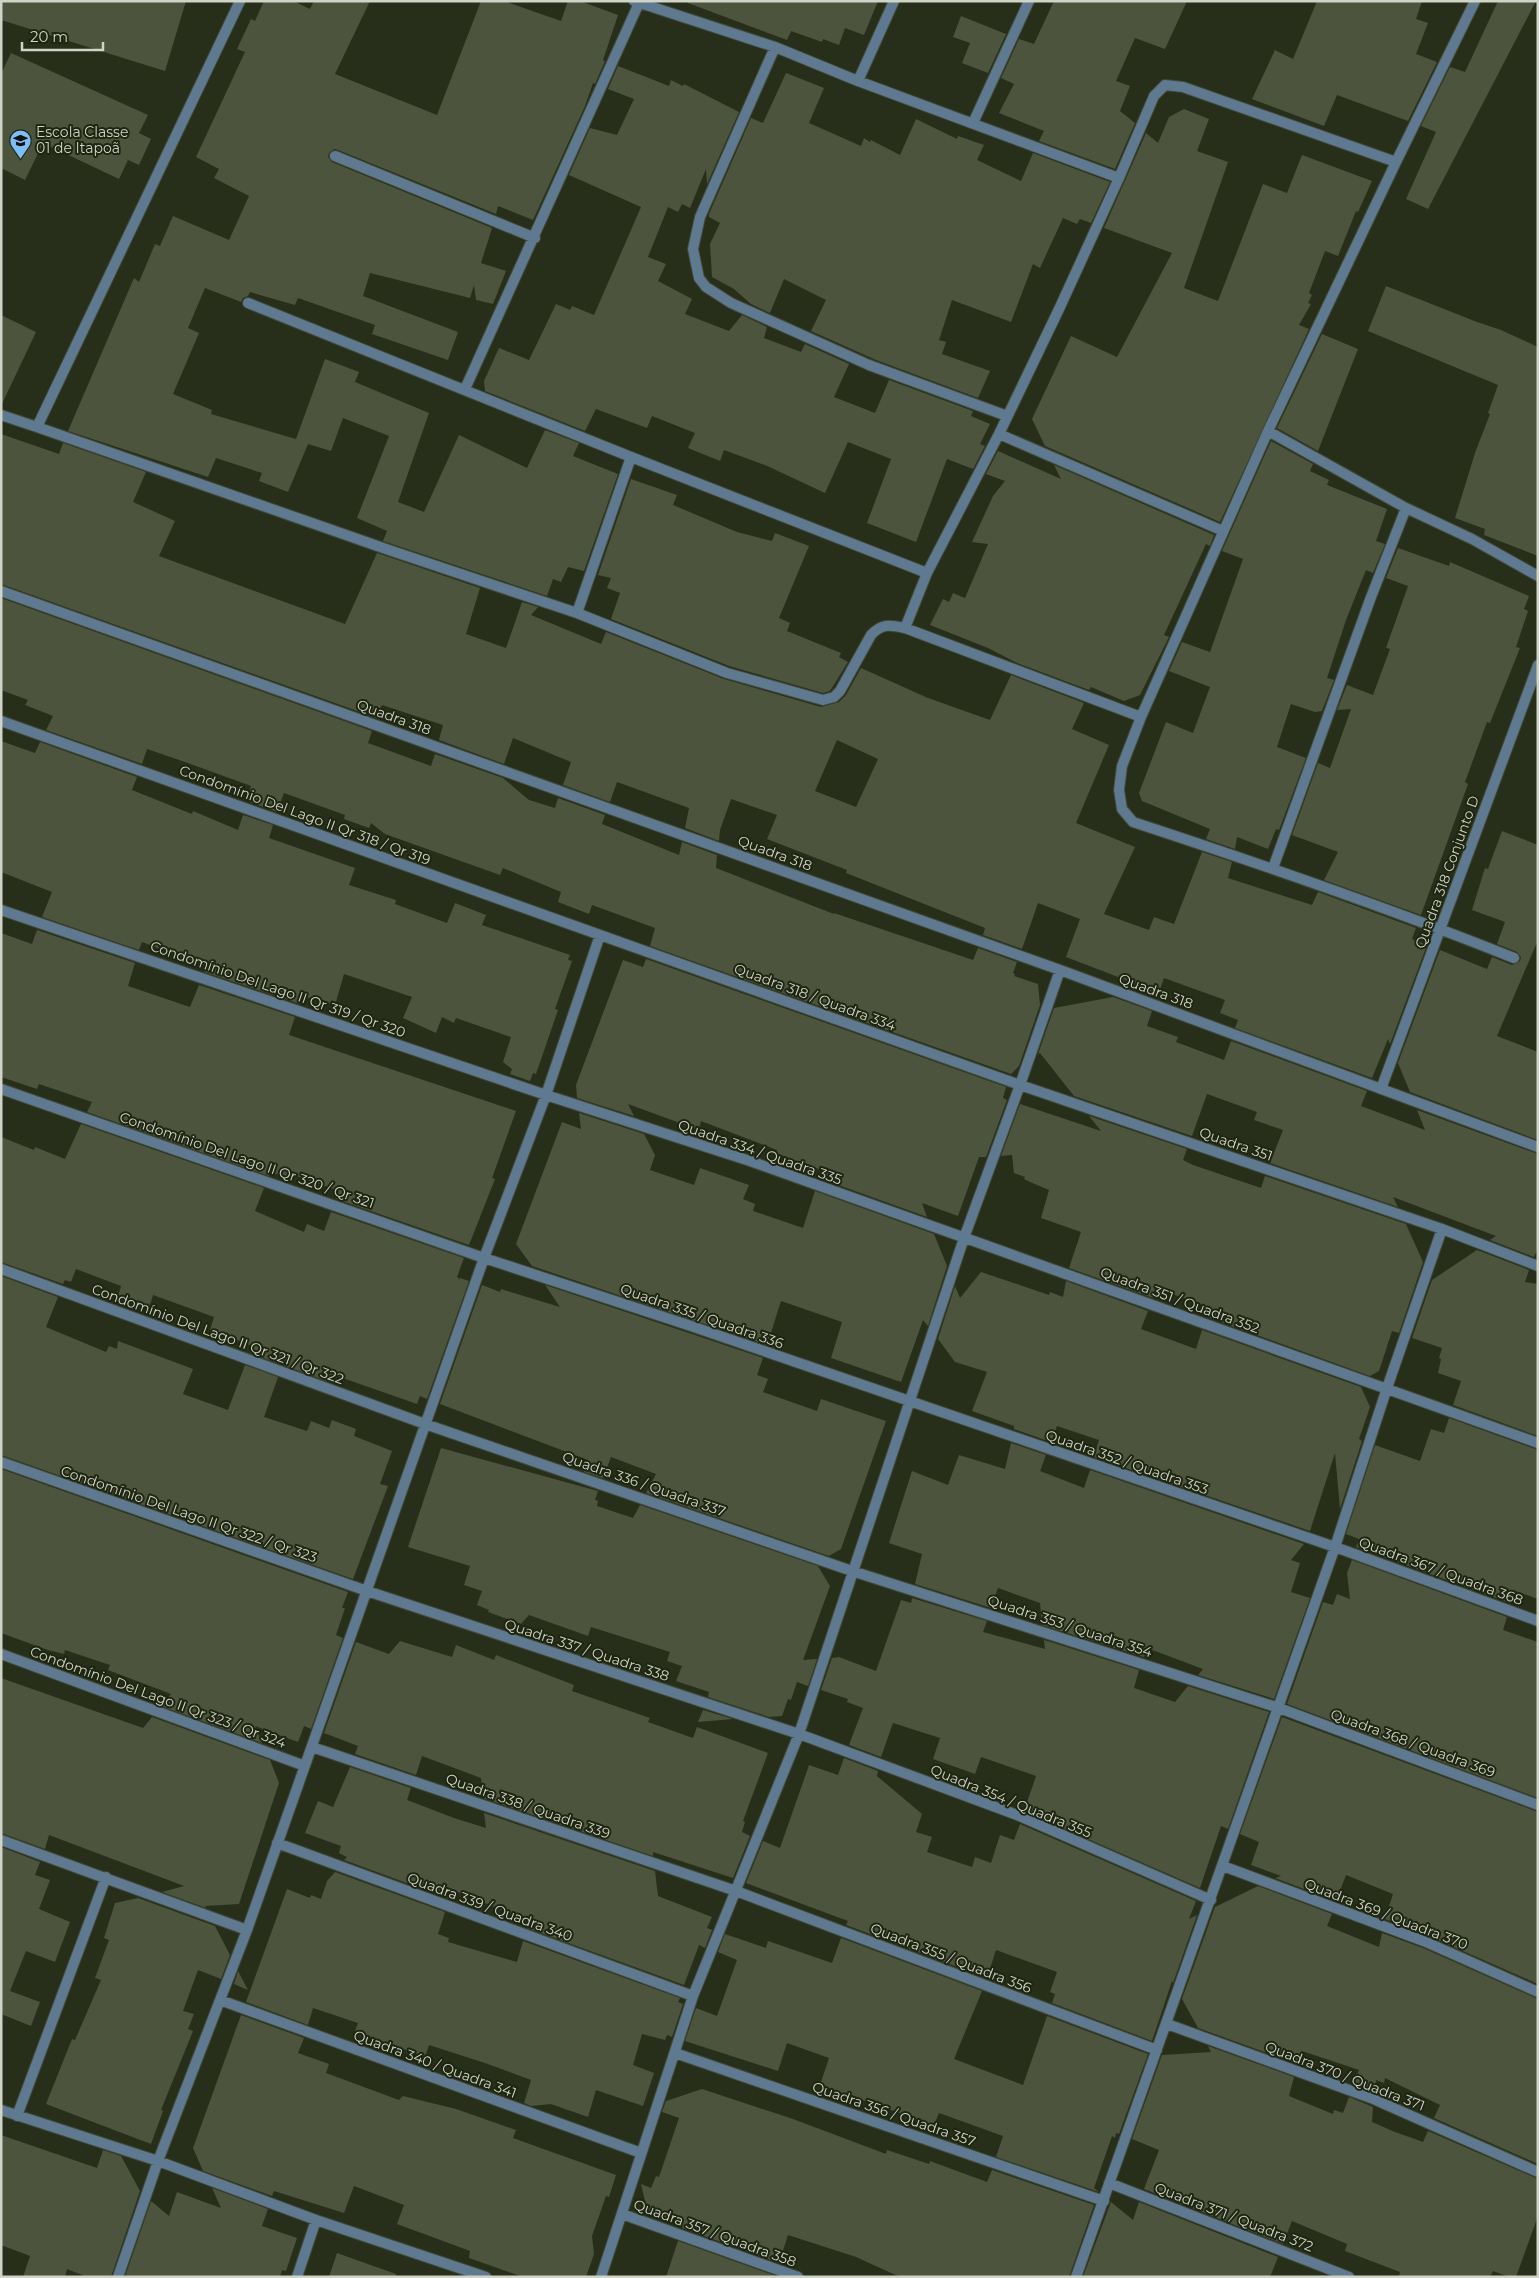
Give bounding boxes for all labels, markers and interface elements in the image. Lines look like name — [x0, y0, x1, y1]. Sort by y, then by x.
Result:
scale bar — [22, 20, 104, 52]
text: 20 m — [30, 27, 68, 46]
place label: Escola Classe 01 de Itapoã — [36, 123, 128, 157]
school or university icon: Escola Classe 01 de Itapoã — [8, 128, 32, 159]
street label: Quadra 318 — [354, 695, 434, 739]
street label: Condomínio Del Lago II Qr 318 / Qr 319 — [177, 761, 433, 869]
street label: Quadra 318 Conjunto D — [1411, 793, 1483, 951]
street label: Quadra 318 — [735, 831, 815, 875]
street label: Condomínio Del Lago II Qr 319 / Qr 320 — [148, 937, 408, 1041]
street label: Quadra 318 / Quadra 334 — [732, 959, 899, 1035]
street label: Quadra 318 — [1116, 969, 1196, 1013]
street label: Condomínio Del Lago II Qr 320 / Qr 321 — [117, 1108, 377, 1212]
street label: Quadra 334 / Quadra 335 — [676, 1115, 844, 1189]
street label: Quadra 351 — [1197, 1123, 1275, 1165]
street label: Quadra 351 / Quadra 352 — [1098, 1263, 1262, 1337]
street label: Condomínio Del Lago II Qr 321 / Qr 322 — [89, 1280, 347, 1388]
street label: Quadra 335 / Quadra 336 — [618, 1280, 786, 1353]
street label: Quadra 352 / Quadra 353 — [1043, 1426, 1211, 1498]
street label: Quadra 336 / Quadra 337 — [560, 1448, 728, 1520]
street label: Condomínio Del Lago II Qr 322 / Qr 323 — [58, 1462, 320, 1566]
street label: Quadra 367 / Quadra 368 — [1356, 1533, 1526, 1609]
street label: Quadra 353 / Quadra 354 — [985, 1591, 1155, 1661]
street label: Quadra 337 / Quadra 338 — [502, 1615, 672, 1685]
street label: Condomínio Del Lago II Qr 323 / Qr 324 — [28, 1642, 289, 1752]
street label: Quadra 368 / Quadra 369 — [1328, 1705, 1498, 1781]
street label: Quadra 354 / Quadra 355 — [928, 1760, 1094, 1842]
street label: Quadra 338 / Quadra 339 — [443, 1769, 613, 1843]
street label: Quadra 339 / Quadra 340 — [405, 1869, 575, 1945]
street label: Quadra 369 / Quadra 370 — [1302, 1874, 1470, 1954]
street label: Quadra 355 / Quadra 356 — [868, 1919, 1035, 1997]
street label: Quadra 340 / Quadra 341 — [351, 2026, 519, 2102]
street label: Quadra 370 / Quadra 371 — [1262, 2037, 1428, 2115]
street label: Quadra 356 / Quadra 357 — [810, 2078, 978, 2150]
street label: Quadra 371 / Quadra 372 — [1152, 2178, 1316, 2256]
street label: Quadra 357 / Quadra 358 — [631, 2195, 799, 2271]

